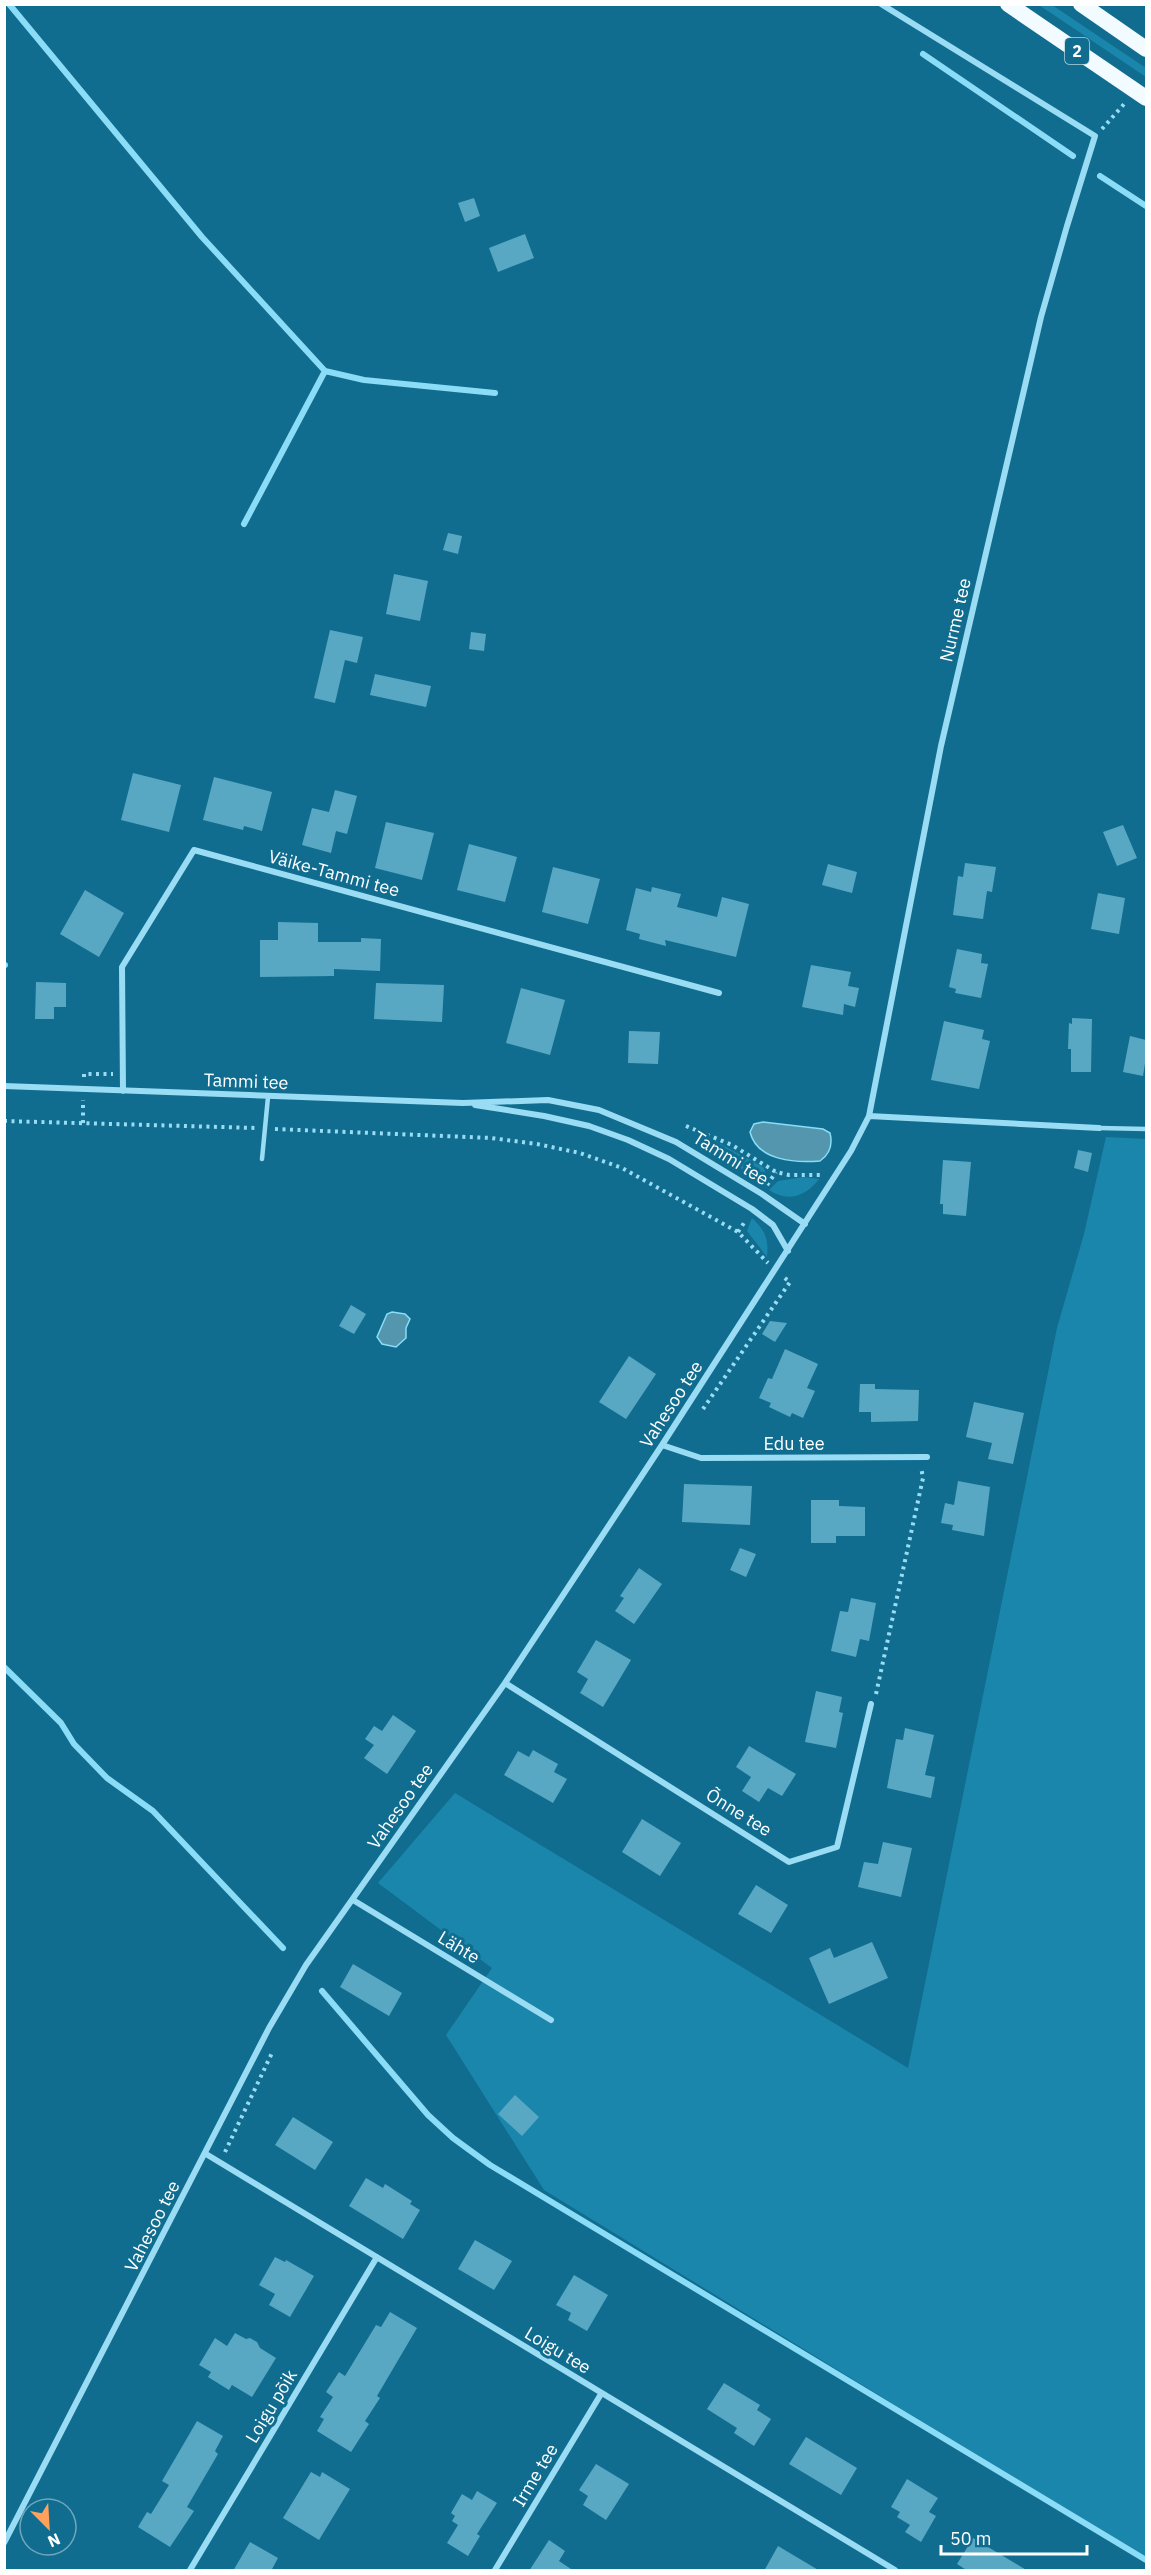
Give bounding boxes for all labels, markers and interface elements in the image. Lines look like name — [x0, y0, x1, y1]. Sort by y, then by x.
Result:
road number: 2 — [1065, 38, 1089, 64]
street label: Nurme tee — [934, 576, 976, 664]
street label: Väike-Tammi tee — [266, 844, 402, 902]
street label: Tammi tee — [203, 1068, 289, 1094]
street label: Tammi tee — [689, 1126, 773, 1190]
street label: Vahesoo tee — [634, 1356, 708, 1452]
street label: Edu tee — [763, 1432, 825, 1455]
street label: Vahesoo tee — [362, 1759, 438, 1853]
street label: Õnne tee — [702, 1783, 776, 1841]
street label: Lähte — [434, 1926, 484, 1968]
street label: Vahesoo tee — [119, 2176, 185, 2275]
street label: Loigu tee — [521, 2321, 595, 2379]
street label: Loigu põik — [240, 2365, 302, 2447]
street label: Irme tee — [507, 2439, 563, 2511]
north arrow — [18, 2497, 78, 2557]
scale bar — [941, 2518, 1086, 2556]
text: 50 m — [950, 2527, 992, 2550]
text: N — [45, 2529, 63, 2552]

